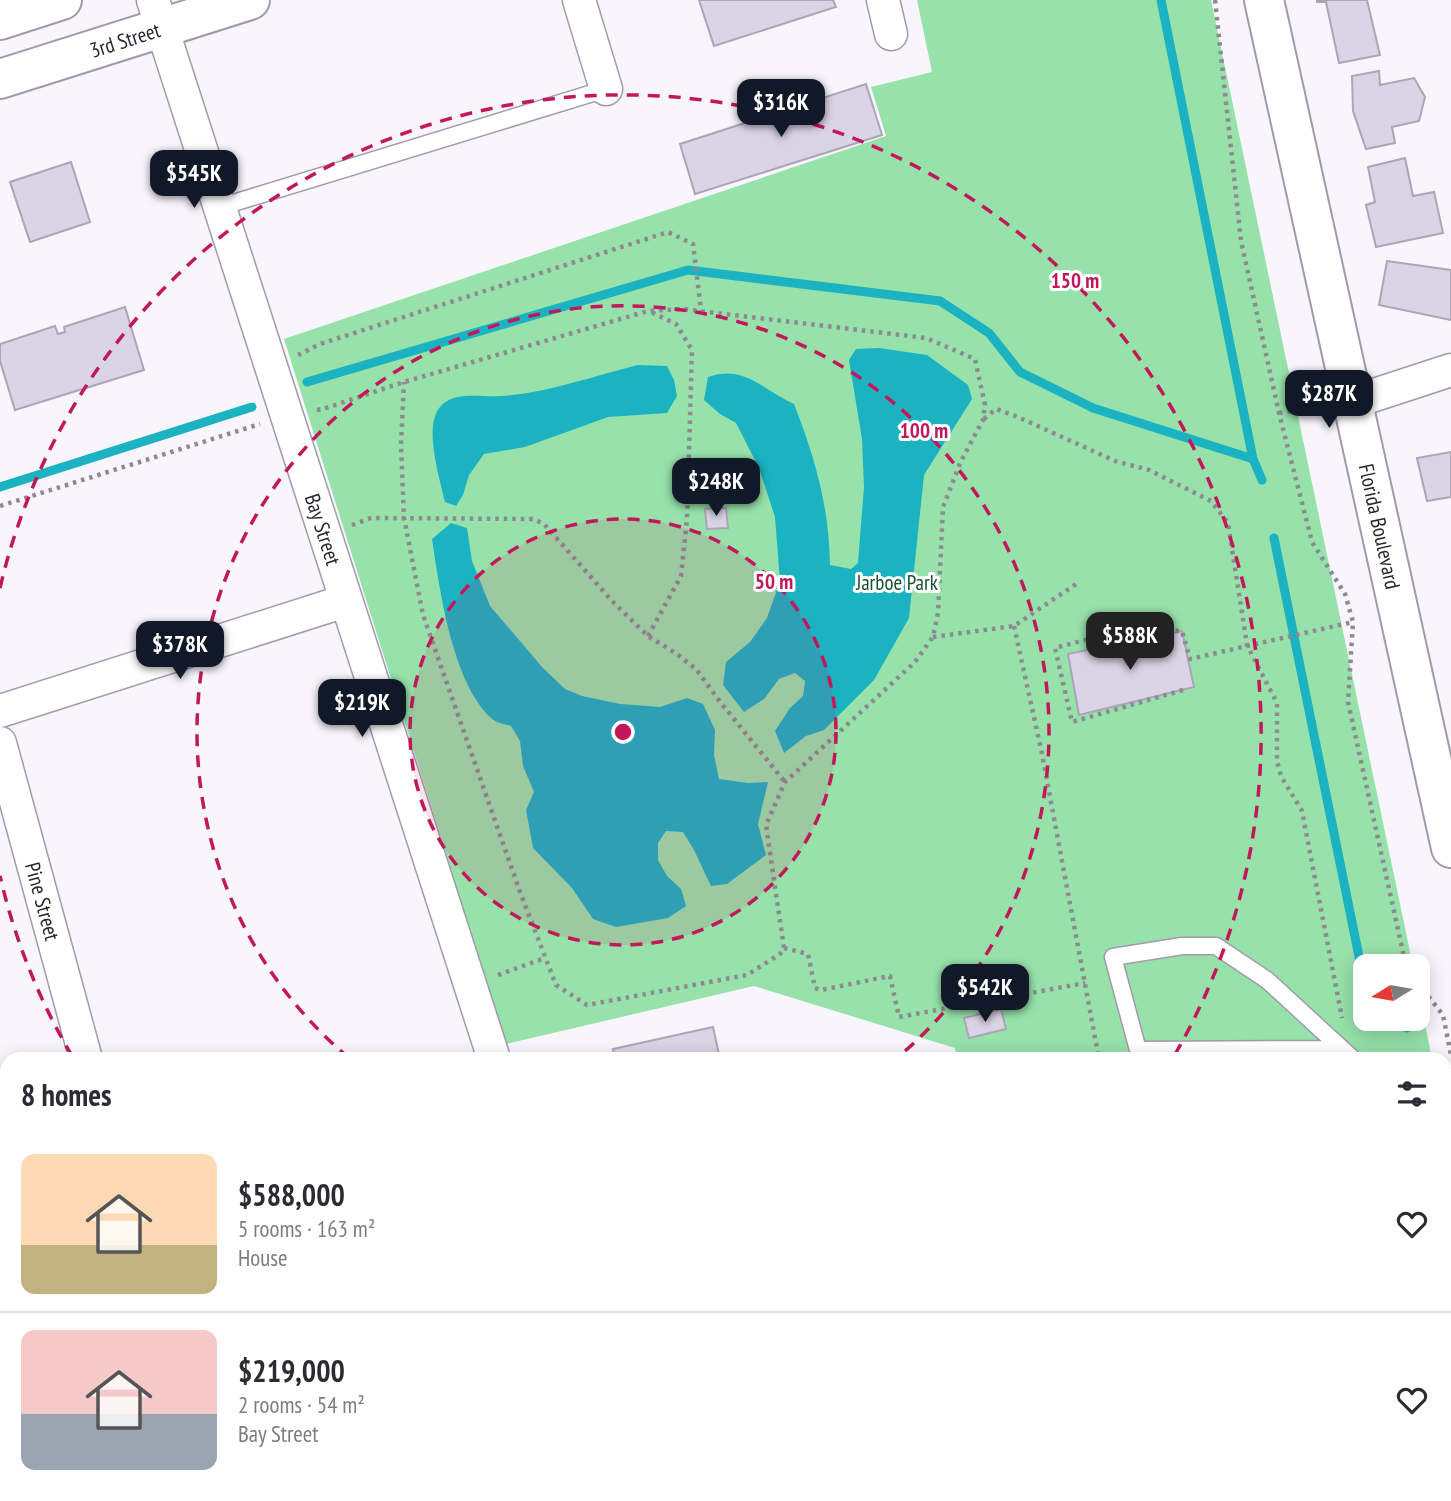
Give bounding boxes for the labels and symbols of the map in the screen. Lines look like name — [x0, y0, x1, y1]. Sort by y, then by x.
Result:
street label: 3rd Street — [86, 16, 164, 63]
pin: $316K — [732, 80, 830, 139]
pin: $545K — [145, 150, 243, 210]
text: 150 m — [1051, 267, 1099, 294]
pin: $287K — [1280, 370, 1378, 430]
text: 100 m — [900, 417, 948, 444]
pin: $248K — [667, 458, 765, 518]
street label: Florida Boulevard — [1353, 461, 1407, 592]
street label: Bay Street — [299, 490, 348, 569]
text: 50 m — [755, 568, 793, 595]
park label: Jarboe Park — [855, 569, 938, 596]
pin: $588K — [1081, 612, 1179, 672]
pin: $378K — [131, 622, 229, 681]
pin: $219K — [313, 680, 411, 739]
centre of rings — [611, 720, 635, 744]
street label: Pine Street — [20, 859, 67, 944]
north arrow — [1353, 954, 1430, 1031]
pin: $542K — [936, 964, 1034, 1024]

